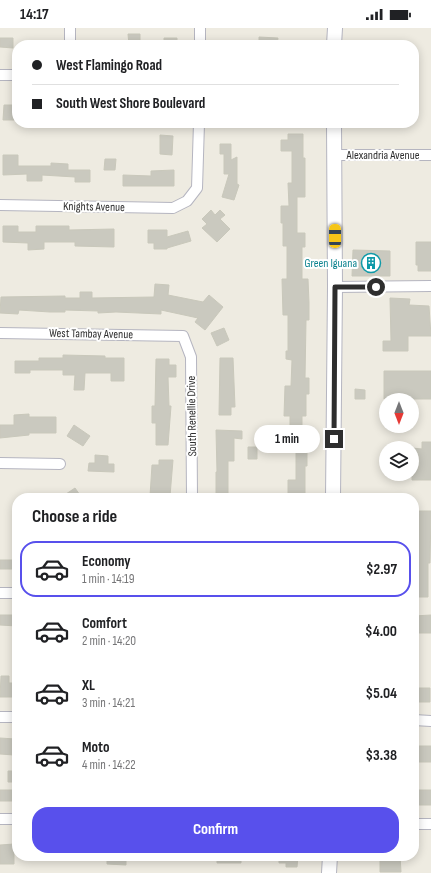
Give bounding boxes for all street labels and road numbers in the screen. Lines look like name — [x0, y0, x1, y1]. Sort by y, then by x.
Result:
street label: Alexandria Avenue — [346, 148, 420, 163]
street label: Knights Avenue — [63, 199, 125, 215]
street label: West Tambay Avenue — [49, 326, 133, 342]
street label: South Renellie Drive — [184, 375, 200, 456]

